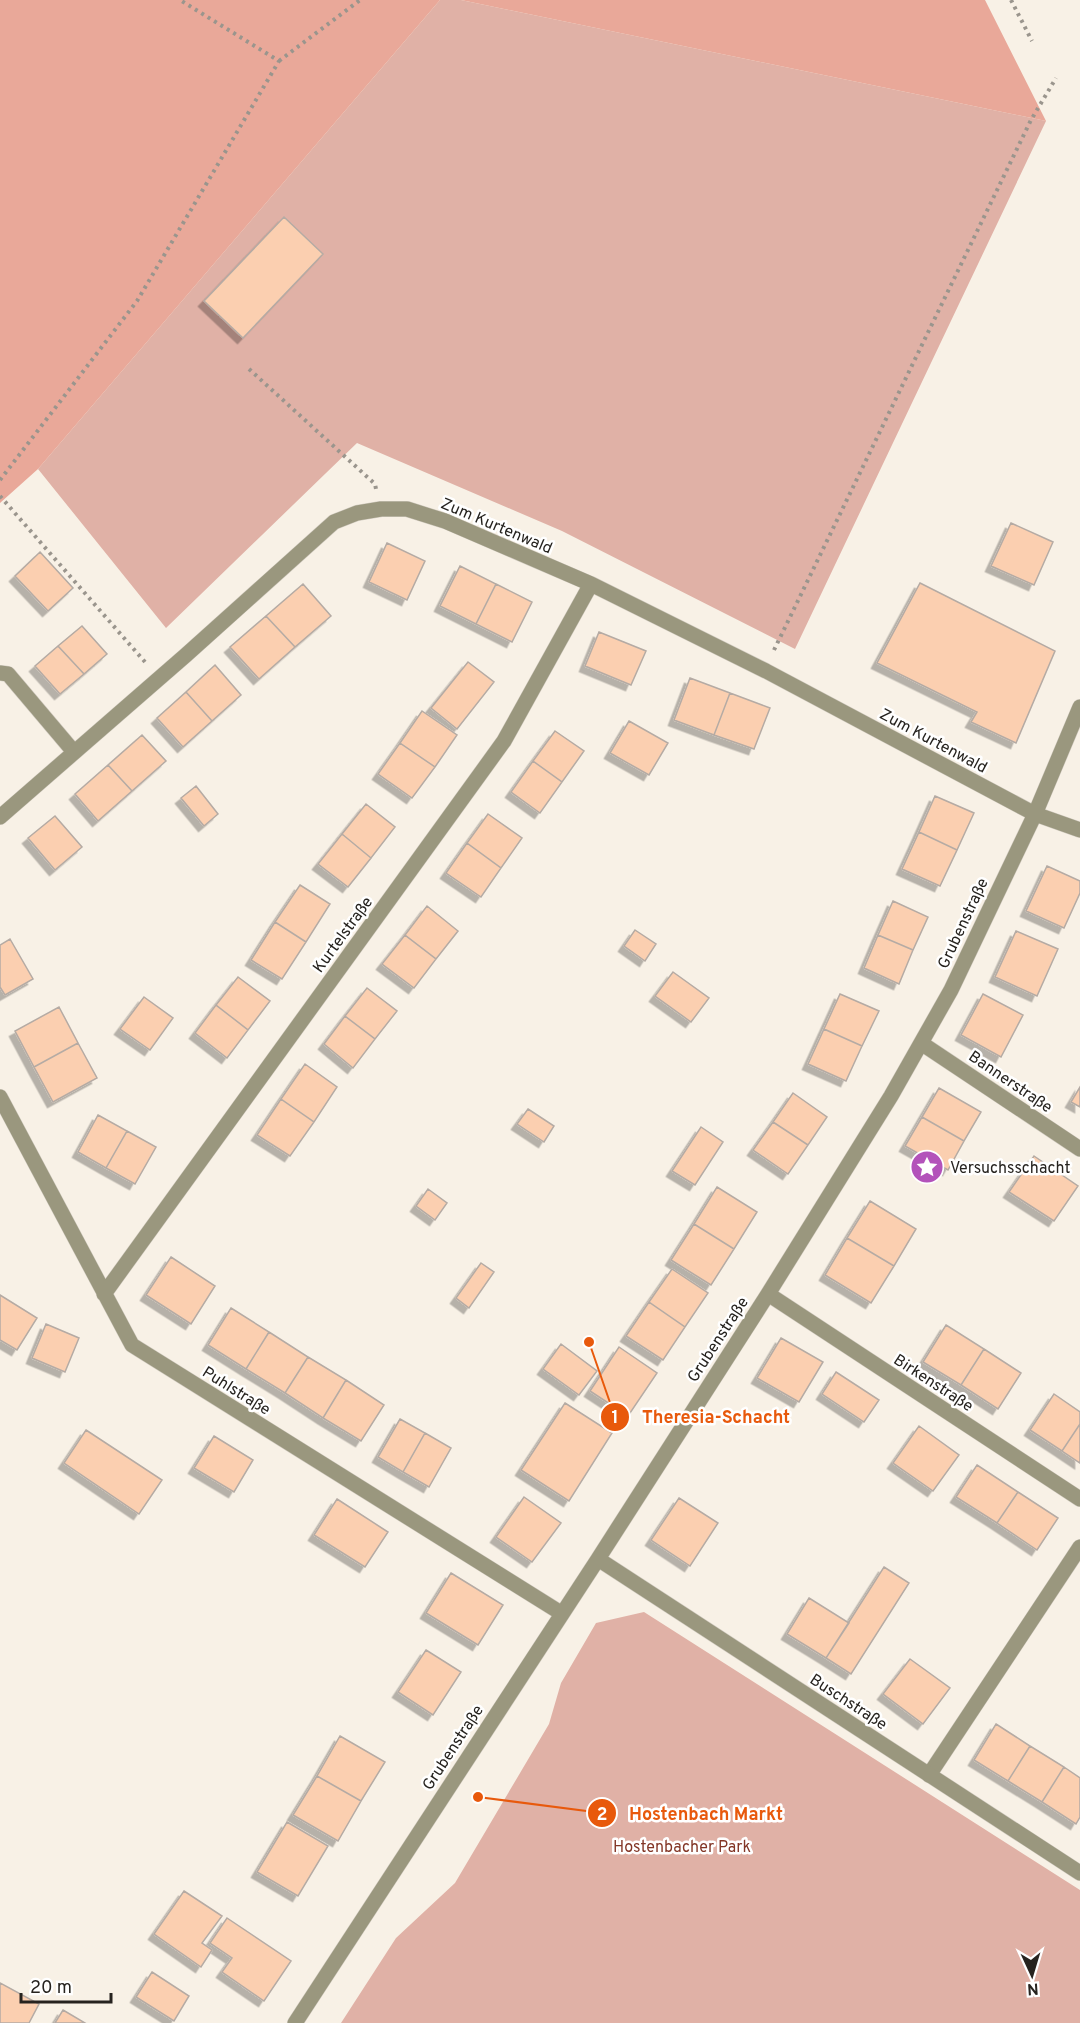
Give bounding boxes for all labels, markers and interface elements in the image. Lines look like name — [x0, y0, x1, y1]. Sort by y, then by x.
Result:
street label: Zum Kurtenwald — [437, 494, 555, 559]
street label: Zum Kurtenwald — [876, 705, 990, 779]
street label: Grubenstraße — [934, 875, 994, 972]
street label: Kurtelstraße — [309, 893, 378, 977]
street label: Bannerstraße — [964, 1047, 1056, 1118]
place icon: Versuchsschacht — [909, 1149, 945, 1185]
place label: Versuchsschacht — [950, 1159, 1070, 1179]
street label: Grubenstraße — [684, 1294, 754, 1386]
street label: Birkenstraße — [889, 1351, 977, 1417]
street label: Puhlstraße — [198, 1363, 274, 1420]
callout: Theresia-Schacht — [600, 1399, 802, 1435]
text: 1 — [611, 1407, 619, 1430]
text: Theresia-Schacht — [642, 1407, 790, 1430]
street label: Buschstraße — [805, 1670, 890, 1735]
street label: Grubenstraße — [419, 1702, 489, 1794]
callout: Hostenbach Markt — [587, 1795, 795, 1831]
text: 2 — [596, 1804, 608, 1827]
text: Hostenbach Markt — [629, 1804, 783, 1827]
park label: Hostenbacher Park — [613, 1838, 751, 1858]
north arrow — [1002, 1945, 1062, 2005]
scale bar — [21, 1966, 111, 2004]
text: 20 m — [30, 1977, 72, 2000]
text: N — [1026, 1978, 1039, 1998]

